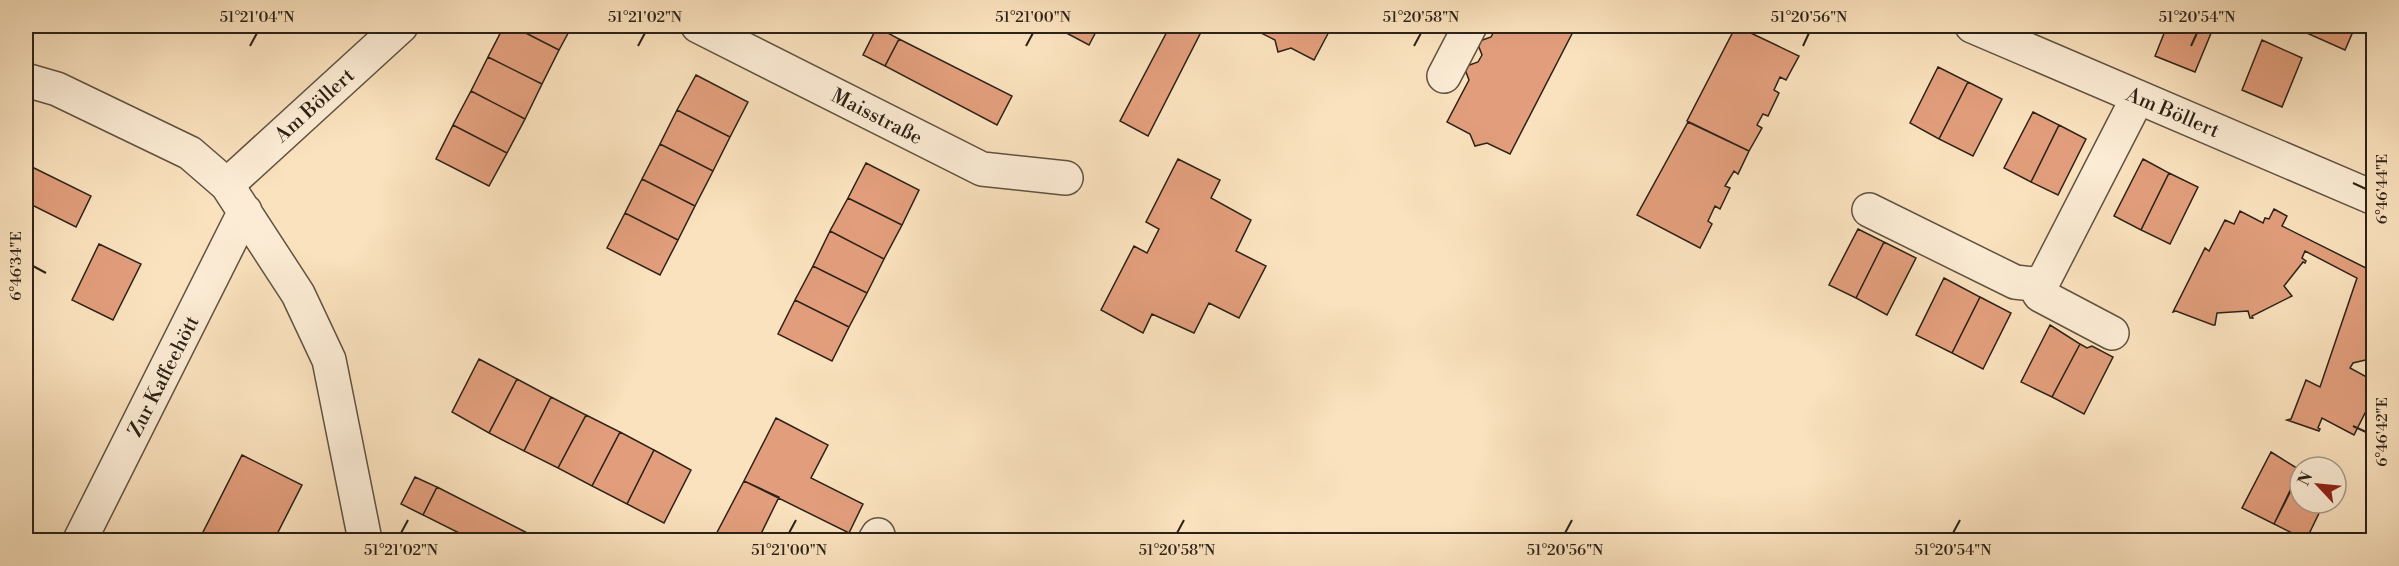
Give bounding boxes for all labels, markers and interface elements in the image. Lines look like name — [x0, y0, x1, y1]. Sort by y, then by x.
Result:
text: 51°21'04"N — [220, 8, 294, 27]
text: 51°21'02"N — [608, 8, 682, 27]
text: 51°21'00"N — [995, 8, 1071, 27]
text: 51°20'58"N — [1383, 8, 1459, 27]
text: 51°20'56"N — [1771, 8, 1847, 27]
text: 51°20'54"N — [2159, 8, 2235, 27]
street label: Am Böllert — [269, 64, 360, 149]
street label: Am Böllert — [2121, 82, 2223, 144]
street label: Maisstraße — [826, 84, 926, 151]
text: 6°46'44"E — [2373, 154, 2392, 224]
text: 6°46'34"E — [7, 231, 26, 301]
street label: Zur Kaffeehött — [123, 312, 206, 441]
text: 6°46'42"E — [2373, 397, 2392, 467]
north arrow — [2288, 455, 2348, 515]
text: N — [2294, 468, 2317, 489]
text: 51°21'02"N — [364, 541, 438, 560]
text: 51°21'00"N — [751, 541, 827, 560]
text: 51°20'58"N — [1139, 541, 1215, 560]
text: 51°20'56"N — [1527, 541, 1603, 560]
text: 51°20'54"N — [1915, 541, 1991, 560]

